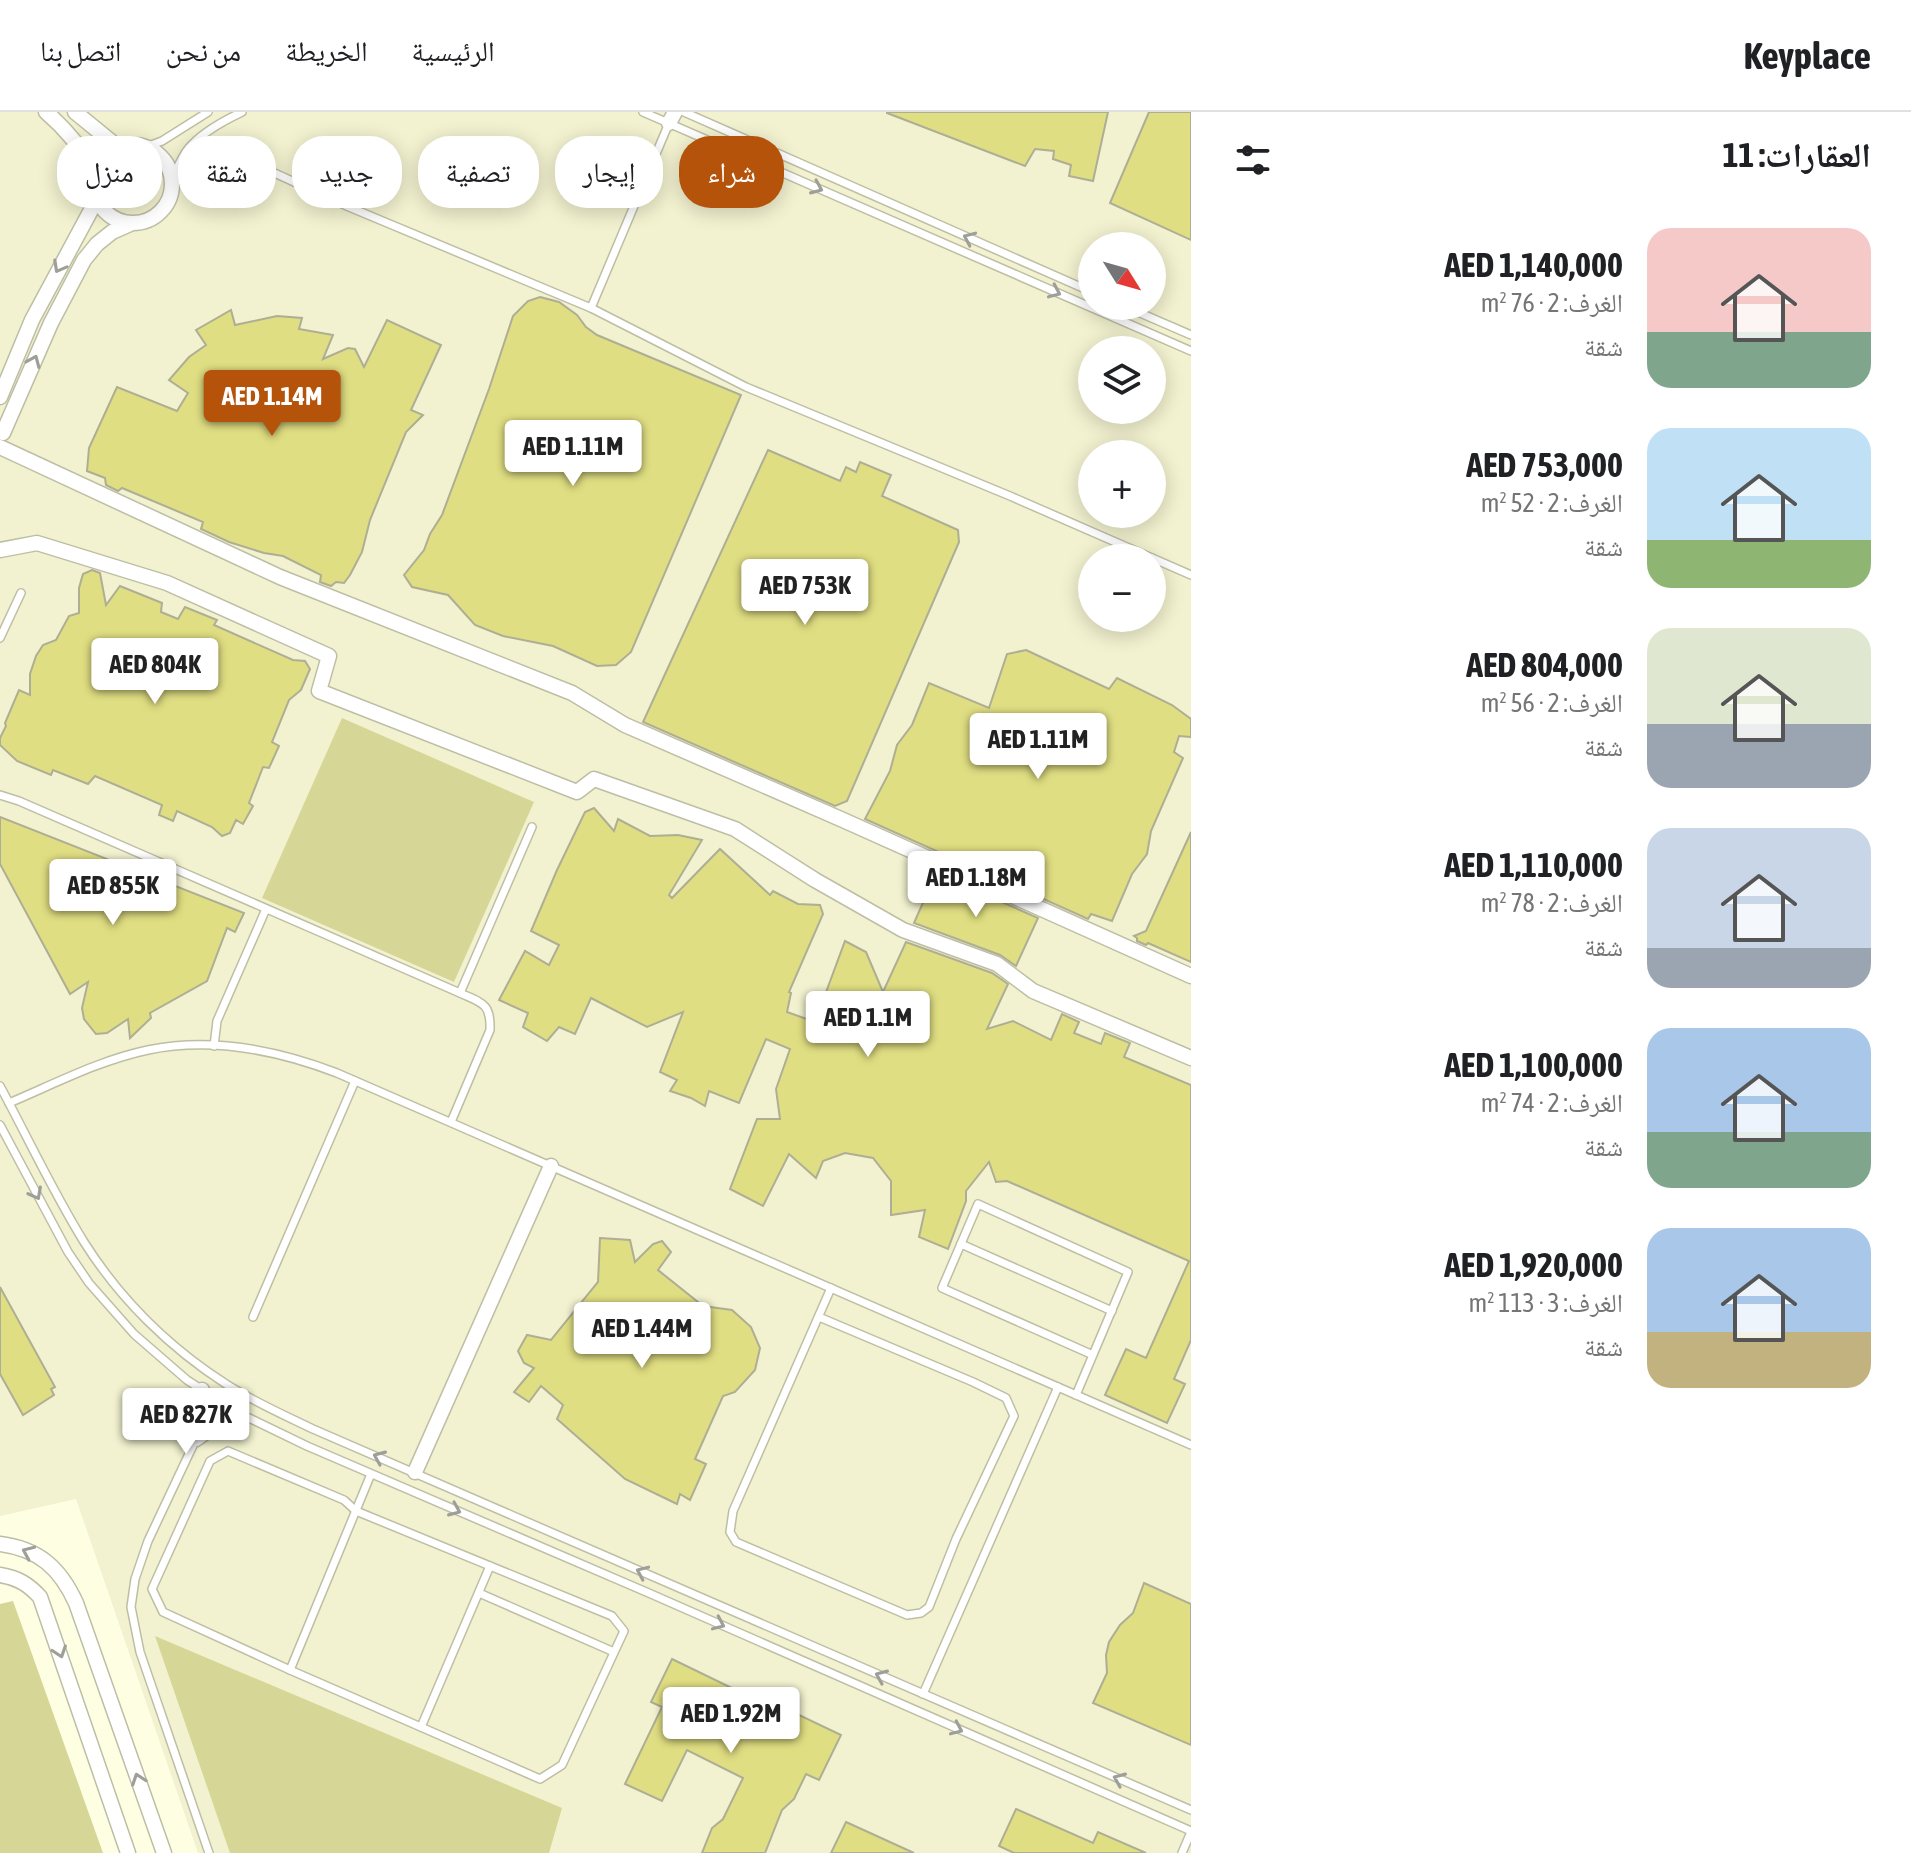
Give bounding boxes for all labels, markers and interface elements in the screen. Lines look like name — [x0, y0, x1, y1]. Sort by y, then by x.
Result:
text: Keyplace — [1744, 34, 1871, 77]
text: اتصل بنا — [40, 35, 121, 67]
text: من نحن — [165, 35, 241, 67]
text: الخريطة — [285, 35, 368, 67]
text: الرئيسية — [412, 35, 495, 67]
text: العقارات: 11 — [1722, 135, 1871, 174]
chip: منزل — [57, 136, 162, 208]
chip: شقة — [178, 136, 276, 208]
chip: جديد — [292, 136, 402, 208]
chip: تصفية — [418, 136, 539, 208]
chip: إيجار — [555, 136, 663, 208]
chip: شراء — [679, 136, 784, 208]
icon: filters — [1231, 138, 1275, 182]
one-way arrow — [809, 178, 823, 194]
one-way arrow — [963, 231, 978, 247]
north arrow — [1078, 232, 1166, 320]
map controls — [1078, 232, 1166, 632]
text: AED 1,140,000 — [1444, 245, 1623, 284]
one-way arrow — [54, 259, 69, 274]
icon: home — [1711, 260, 1807, 356]
one-way arrow — [1047, 282, 1061, 298]
text: الغرف: 2 · 76 m² — [1481, 288, 1623, 318]
text: شقة — [1584, 332, 1623, 362]
button: layers — [1078, 336, 1166, 424]
one-way arrow — [24, 355, 40, 369]
pin: AED 1.14M — [180, 370, 364, 438]
text: AED 1.14M — [222, 381, 322, 411]
pin: AED 1.11M — [481, 420, 665, 488]
text: AED 1.11M — [523, 431, 623, 461]
button: + — [1078, 440, 1166, 528]
text: AED 753,000 — [1466, 445, 1623, 484]
icon: home — [1711, 460, 1807, 556]
text: الغرف: 2 · 52 m² — [1481, 488, 1623, 518]
text: شقة — [1584, 532, 1623, 562]
button: − — [1078, 544, 1166, 632]
pin: AED 753K — [722, 559, 888, 627]
text: AED 753K — [759, 570, 851, 600]
pin: AED 804K — [72, 638, 238, 706]
text: AED 804,000 — [1466, 645, 1623, 684]
text: AED 804K — [109, 649, 201, 679]
icon: home — [1711, 660, 1807, 756]
text: الغرف: 2 · 56 m² — [1481, 688, 1623, 718]
pin: AED 1.11M — [946, 713, 1130, 781]
text: AED 1.11M — [988, 724, 1088, 754]
text: شقة — [1584, 732, 1623, 762]
text: AED 1,110,000 — [1444, 845, 1623, 884]
pin: AED 1.18M — [884, 851, 1068, 919]
pin: AED 855K — [30, 859, 196, 927]
icon: home — [1711, 860, 1807, 956]
text: AED 1.18M — [926, 862, 1026, 892]
text: AED 855K — [67, 870, 159, 900]
text: الغرف: 2 · 78 m² — [1481, 888, 1623, 918]
text: شقة — [1584, 932, 1623, 962]
pin: AED 1.1M — [785, 991, 951, 1059]
text: AED 1.1M — [824, 1002, 912, 1032]
text: AED 1,100,000 — [1444, 1045, 1623, 1084]
icon: home — [1711, 1060, 1807, 1156]
text: الغرف: 2 · 74 m² — [1481, 1088, 1623, 1118]
text: شقة — [1584, 1132, 1623, 1162]
one-way arrow — [27, 1186, 42, 1200]
text: AED 1,920,000 — [1444, 1245, 1623, 1284]
icon: home — [1711, 1260, 1807, 1356]
text: الغرف: 3 · 113 m² — [1469, 1288, 1623, 1318]
pin: AED 1.44M — [550, 1302, 734, 1370]
text: AED 1.44M — [592, 1313, 692, 1343]
text: شقة — [1584, 1332, 1623, 1362]
pin: AED 827K — [103, 1388, 269, 1456]
text: AED 827K — [140, 1399, 232, 1429]
one-way arrow — [372, 1450, 387, 1466]
one-way arrow — [447, 1500, 461, 1516]
one-way arrow — [22, 1546, 36, 1562]
one-way arrow — [636, 1566, 651, 1582]
one-way arrow — [711, 1614, 726, 1630]
one-way arrow — [51, 1644, 67, 1658]
one-way arrow — [875, 1669, 889, 1685]
pin: AED 1.92M — [639, 1687, 823, 1755]
text: AED 1.92M — [681, 1698, 781, 1728]
one-way arrow — [949, 1720, 963, 1736]
one-way arrow — [132, 1773, 148, 1787]
one-way arrow — [1113, 1773, 1128, 1789]

